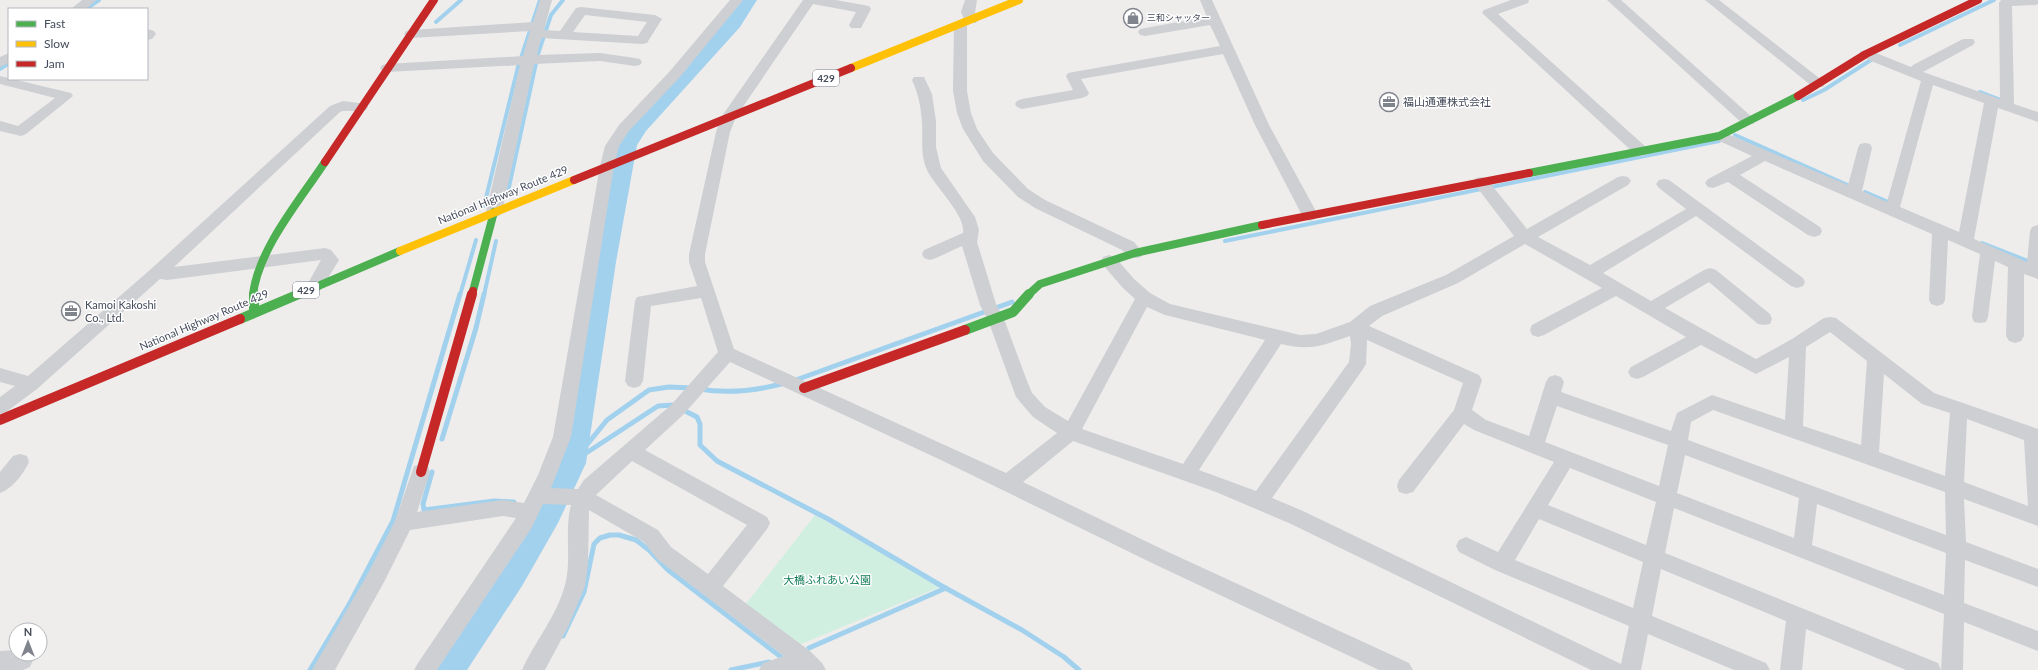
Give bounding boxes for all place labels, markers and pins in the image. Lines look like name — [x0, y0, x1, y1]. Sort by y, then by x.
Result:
shop icon: 三和シャッター — [1122, 7, 1144, 29]
place label: 三和シャッター — [1147, 12, 1210, 23]
office icon: 福山通運株式会社 — [1378, 91, 1400, 113]
place label: 福山通運株式会社 — [1403, 95, 1491, 108]
place label: Kamoi Kakoshi Co., Ltd. — [85, 298, 157, 324]
office icon: Kamoi Kakoshi Co., Ltd. — [60, 300, 82, 322]

